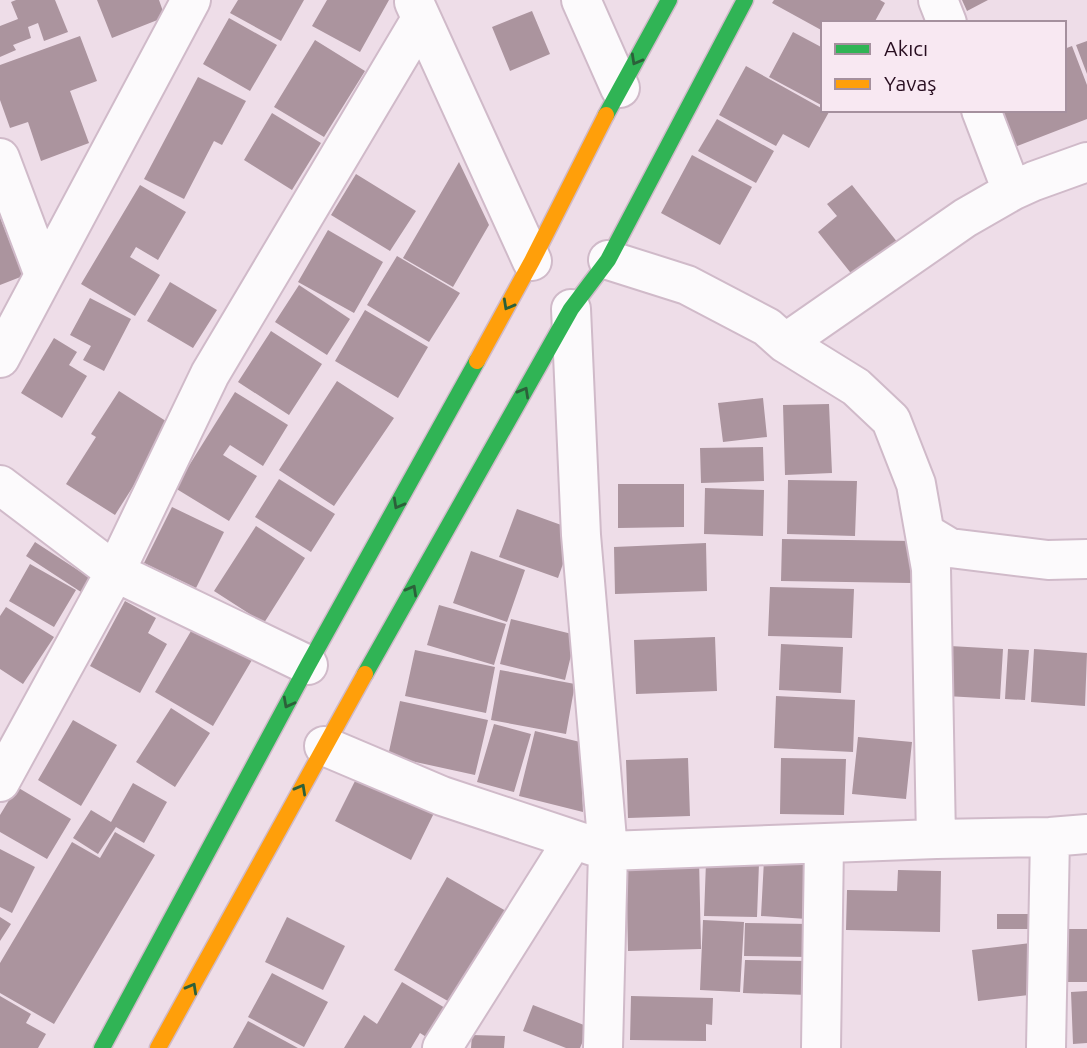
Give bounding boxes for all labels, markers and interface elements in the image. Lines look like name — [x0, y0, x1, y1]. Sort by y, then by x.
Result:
legend — [821, 21, 1066, 112]
text: Akıcı — [884, 36, 928, 60]
one-way arrow — [631, 52, 644, 65]
text: Yavaş — [884, 71, 936, 95]
one-way arrow — [503, 297, 516, 310]
one-way arrow — [516, 387, 529, 400]
one-way arrow — [393, 496, 406, 509]
one-way arrow — [404, 585, 417, 598]
one-way arrow — [283, 696, 296, 708]
one-way arrow — [293, 784, 306, 796]
one-way arrow — [183, 983, 197, 996]

